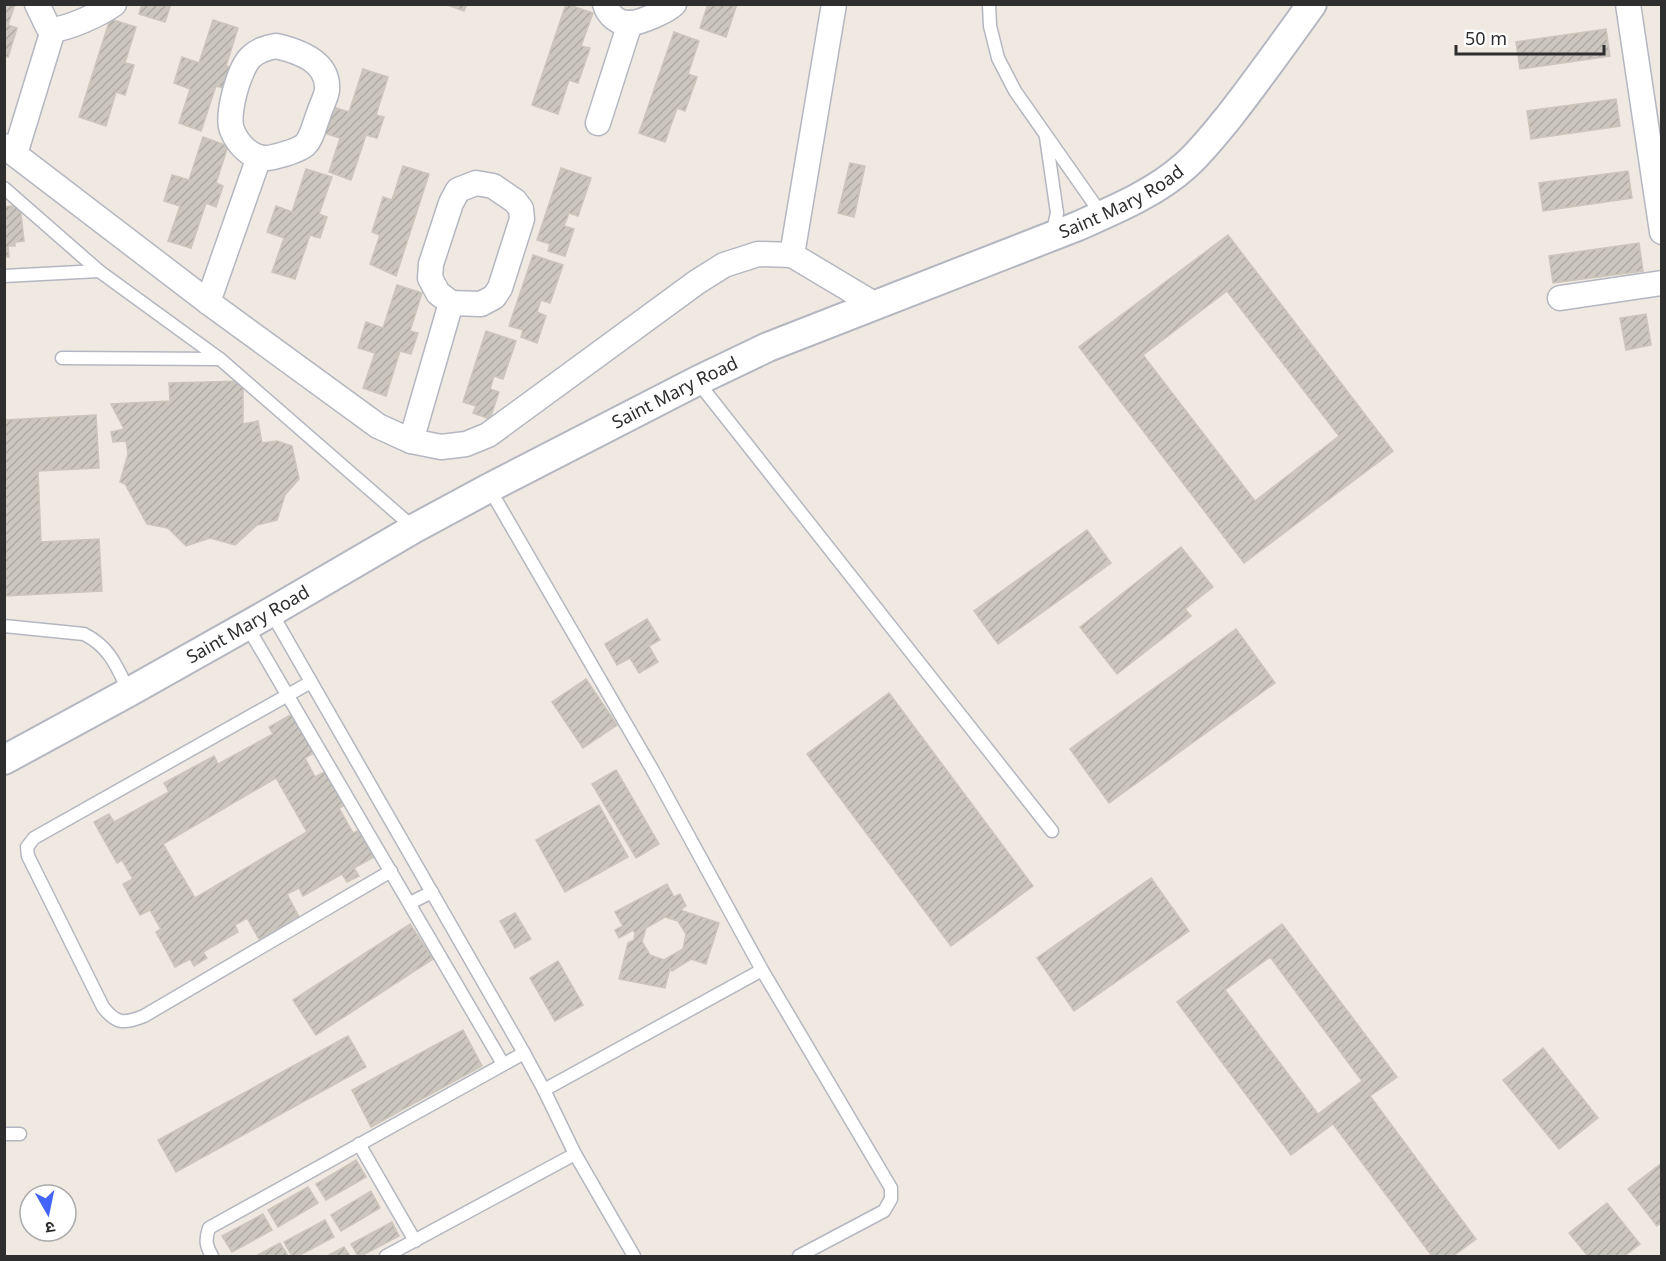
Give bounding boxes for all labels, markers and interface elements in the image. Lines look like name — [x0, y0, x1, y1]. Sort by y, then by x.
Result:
scale bar — [1456, 18, 1604, 56]
text: 50 m — [1465, 26, 1507, 50]
street label: Saint Mary Road — [1055, 159, 1188, 243]
street label: Saint Mary Road — [607, 350, 741, 434]
street label: Saint Mary Road — [182, 579, 313, 668]
north arrow — [18, 1183, 78, 1243]
text: उ — [43, 1216, 57, 1240]

